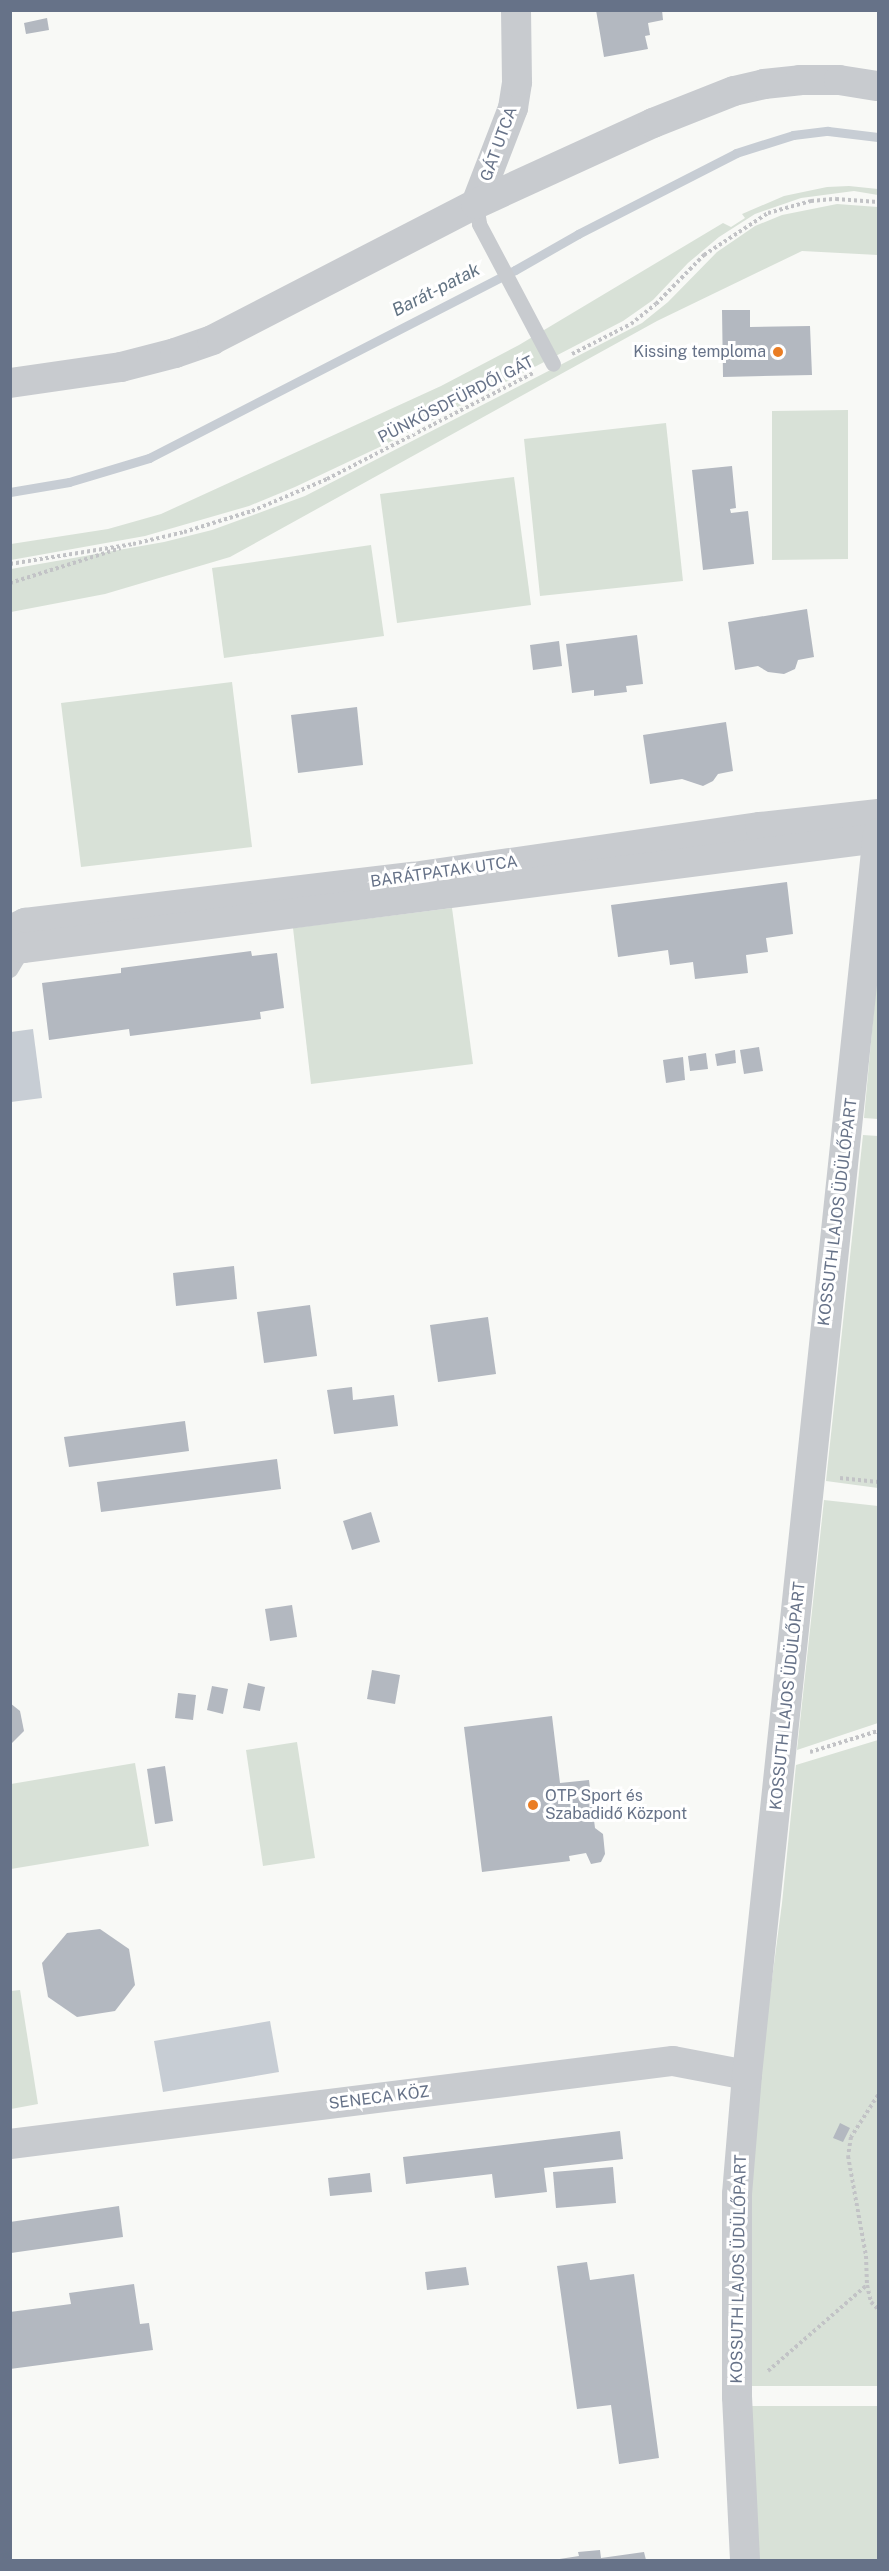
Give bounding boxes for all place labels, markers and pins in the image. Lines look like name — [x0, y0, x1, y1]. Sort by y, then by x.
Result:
place label: Kissing temploma — [633, 342, 766, 362]
marker: Kissing temploma — [771, 345, 785, 359]
place label: OTP Sport és Szabadidő Központ — [545, 1786, 687, 1824]
marker: OTP Sport és Szabadidő Központ — [526, 1798, 540, 1812]

